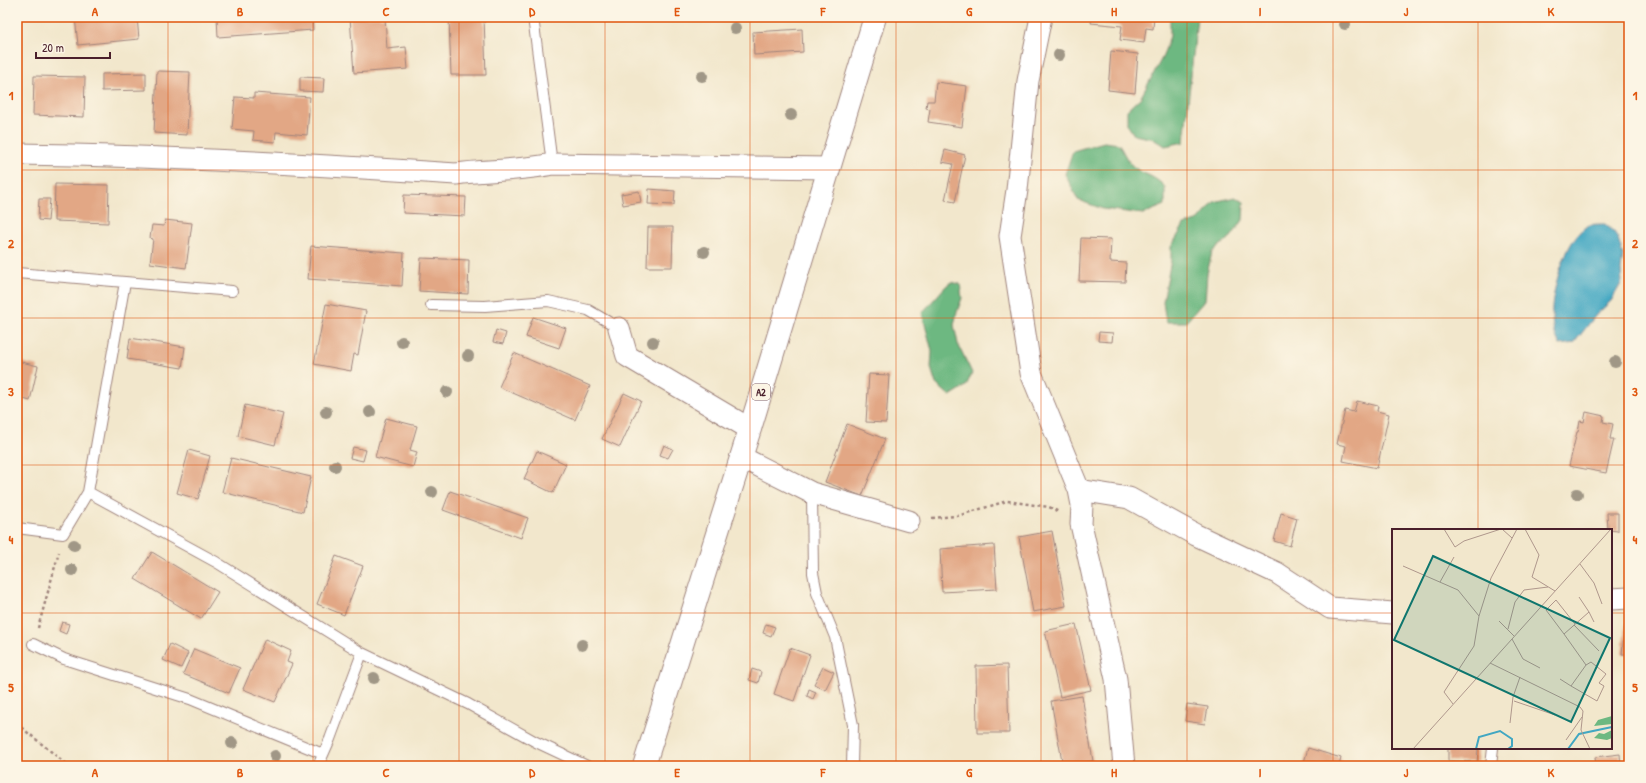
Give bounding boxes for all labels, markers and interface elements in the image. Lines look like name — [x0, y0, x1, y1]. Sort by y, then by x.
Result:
text: A — [92, 2, 99, 20]
text: B — [237, 2, 244, 20]
text: C — [382, 2, 390, 20]
text: D — [529, 2, 536, 20]
text: E — [674, 2, 680, 20]
text: F — [820, 2, 827, 20]
text: G — [966, 2, 973, 20]
text: H — [1111, 2, 1117, 20]
text: I — [1258, 2, 1262, 20]
text: J — [1404, 2, 1409, 20]
text: K — [1548, 2, 1555, 20]
scale bar — [36, 34, 110, 60]
text: 20 m — [42, 39, 64, 56]
text: 1 — [9, 86, 14, 104]
text: 1 — [1633, 86, 1638, 104]
text: 2 — [8, 234, 15, 252]
text: 2 — [1632, 234, 1639, 252]
text: 3 — [8, 382, 14, 400]
text: 3 — [1632, 382, 1638, 400]
road number: A2 — [752, 384, 770, 400]
inset map — [1392, 529, 1612, 749]
text: 4 — [9, 530, 14, 548]
text: 4 — [1633, 530, 1638, 548]
text: 5 — [8, 678, 14, 696]
text: 5 — [1632, 678, 1638, 696]
text: A — [92, 763, 99, 781]
text: B — [237, 763, 244, 781]
text: C — [382, 763, 390, 781]
text: D — [529, 763, 536, 781]
text: E — [674, 763, 680, 781]
text: F — [820, 763, 827, 781]
text: G — [966, 763, 973, 781]
text: H — [1111, 763, 1117, 781]
text: I — [1258, 763, 1262, 781]
text: J — [1404, 763, 1409, 781]
text: K — [1548, 763, 1555, 781]

